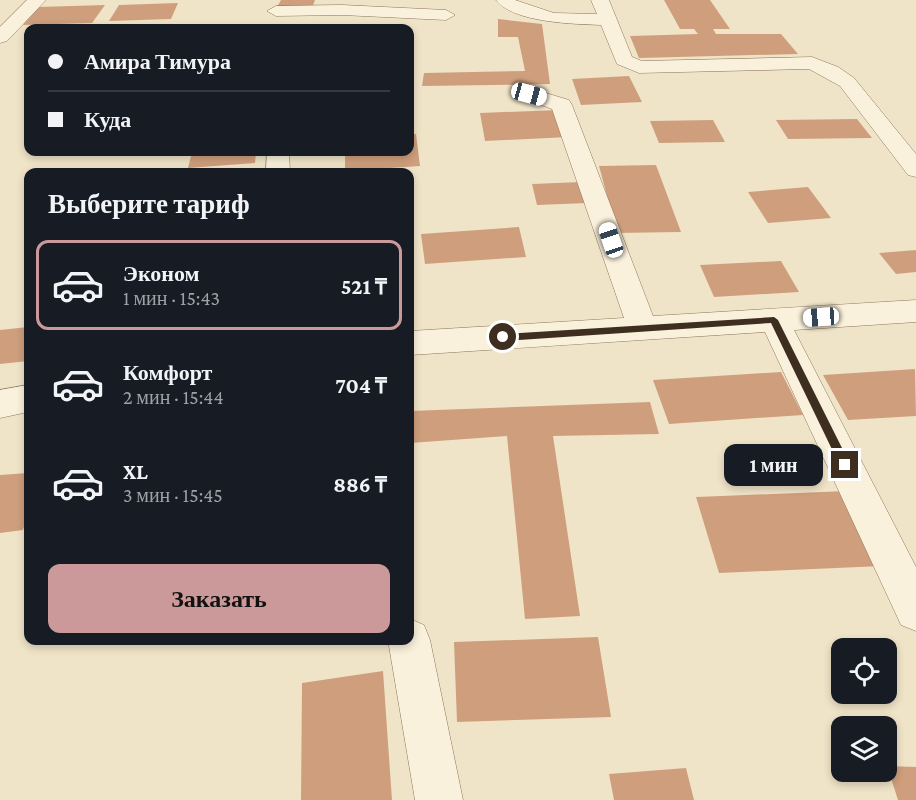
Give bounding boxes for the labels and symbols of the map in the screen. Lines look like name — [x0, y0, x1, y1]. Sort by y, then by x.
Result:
car — [509, 81, 549, 107]
car — [597, 220, 625, 260]
car — [802, 307, 840, 327]
route start — [489, 323, 516, 350]
callout: 1 мин — [725, 444, 824, 486]
route end — [831, 451, 858, 478]

